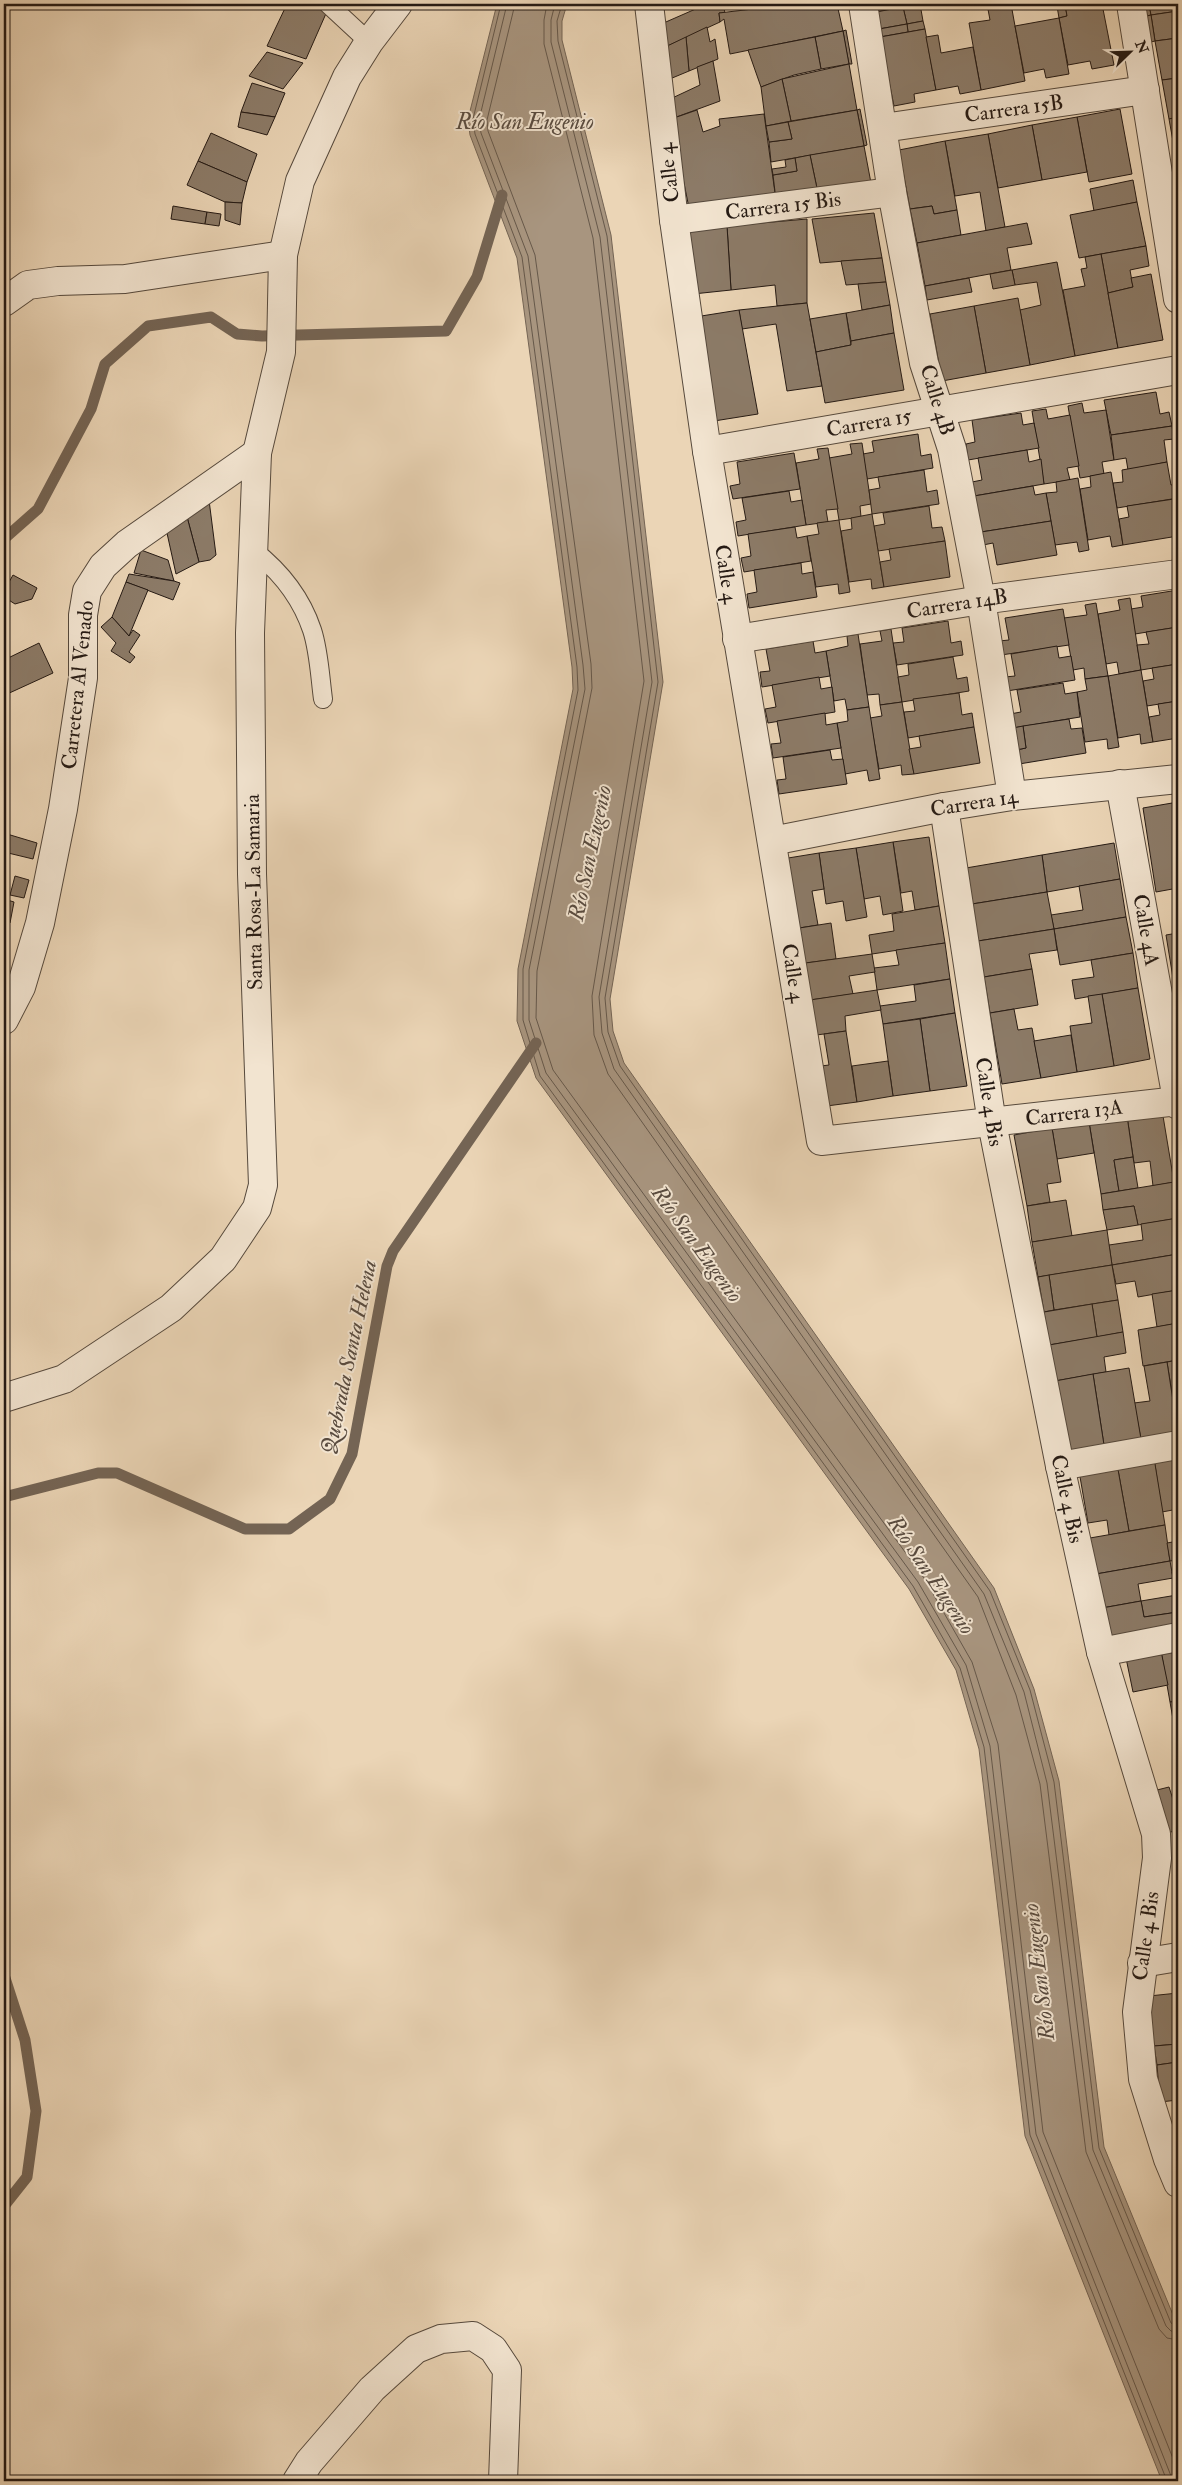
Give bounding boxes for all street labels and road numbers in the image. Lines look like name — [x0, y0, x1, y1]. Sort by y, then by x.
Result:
street label: Carrera 15B — [963, 89, 1065, 129]
street label: Calle 4 — [652, 140, 686, 204]
street label: Carrera 15 Bis — [723, 185, 843, 227]
street label: Calle 4B — [913, 361, 961, 439]
street label: Carrera 15 — [824, 402, 914, 444]
street label: Calle 4 — [708, 543, 744, 607]
street label: Carrera 14B — [905, 583, 1009, 625]
street label: Carretera Al Venado — [56, 599, 100, 771]
street label: Carrera 14 — [928, 783, 1021, 823]
street label: Santa Rosa-La Samaria — [239, 793, 269, 990]
street label: Calle 4A — [1126, 892, 1166, 968]
street label: Calle 4 — [775, 942, 811, 1006]
street label: Calle 4 Bis — [969, 1055, 1009, 1149]
street label: Carrera 13A — [1024, 1094, 1124, 1132]
street label: Calle 4 Bis — [1044, 1452, 1090, 1546]
street label: Calle 4 Bis — [1126, 1890, 1166, 1982]

